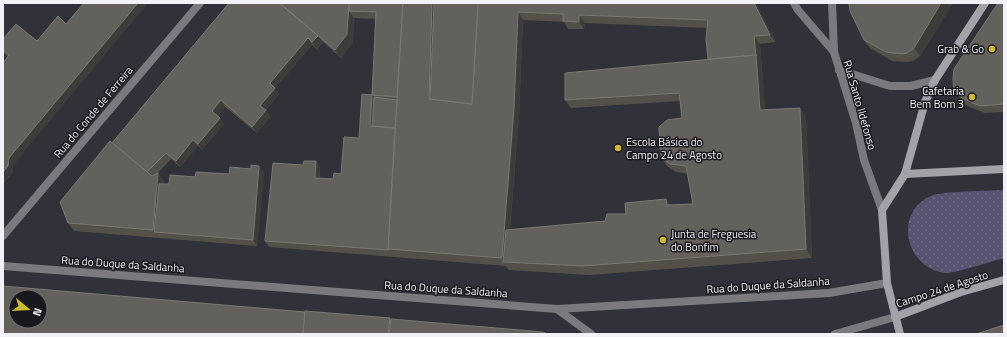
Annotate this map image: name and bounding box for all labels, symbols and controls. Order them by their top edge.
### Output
place label: Grab & Go [937,41,984,57]
marker: Grab & Go [987,44,997,54]
street label: Rua Santo Ildefonso [840,58,881,152]
street label: Rua do Conde de Ferreira [50,62,137,161]
place label: Cafetaria Bem Bom 3 [910,83,964,112]
marker: Cafetaria Bem Bom 3 [967,92,977,102]
place label: Escola Básica do Campo 24 de Agosto [626,134,722,163]
marker: Escola Básica do Campo 24 de Agosto [613,143,623,153]
place label: Junta de Freguesia do Bonfim [671,226,757,255]
marker: Junta de Freguesia do Bonfim [658,235,668,245]
street label: Rua do Duque da Saldanha [61,252,186,276]
street label: Campo 24 de Agosto [894,267,990,311]
street label: Rua do Duque da Saldanha [706,273,831,297]
street label: Rua do Duque da Saldanha [384,277,509,301]
north arrow [8,289,48,329]
text: N [29,306,46,318]

